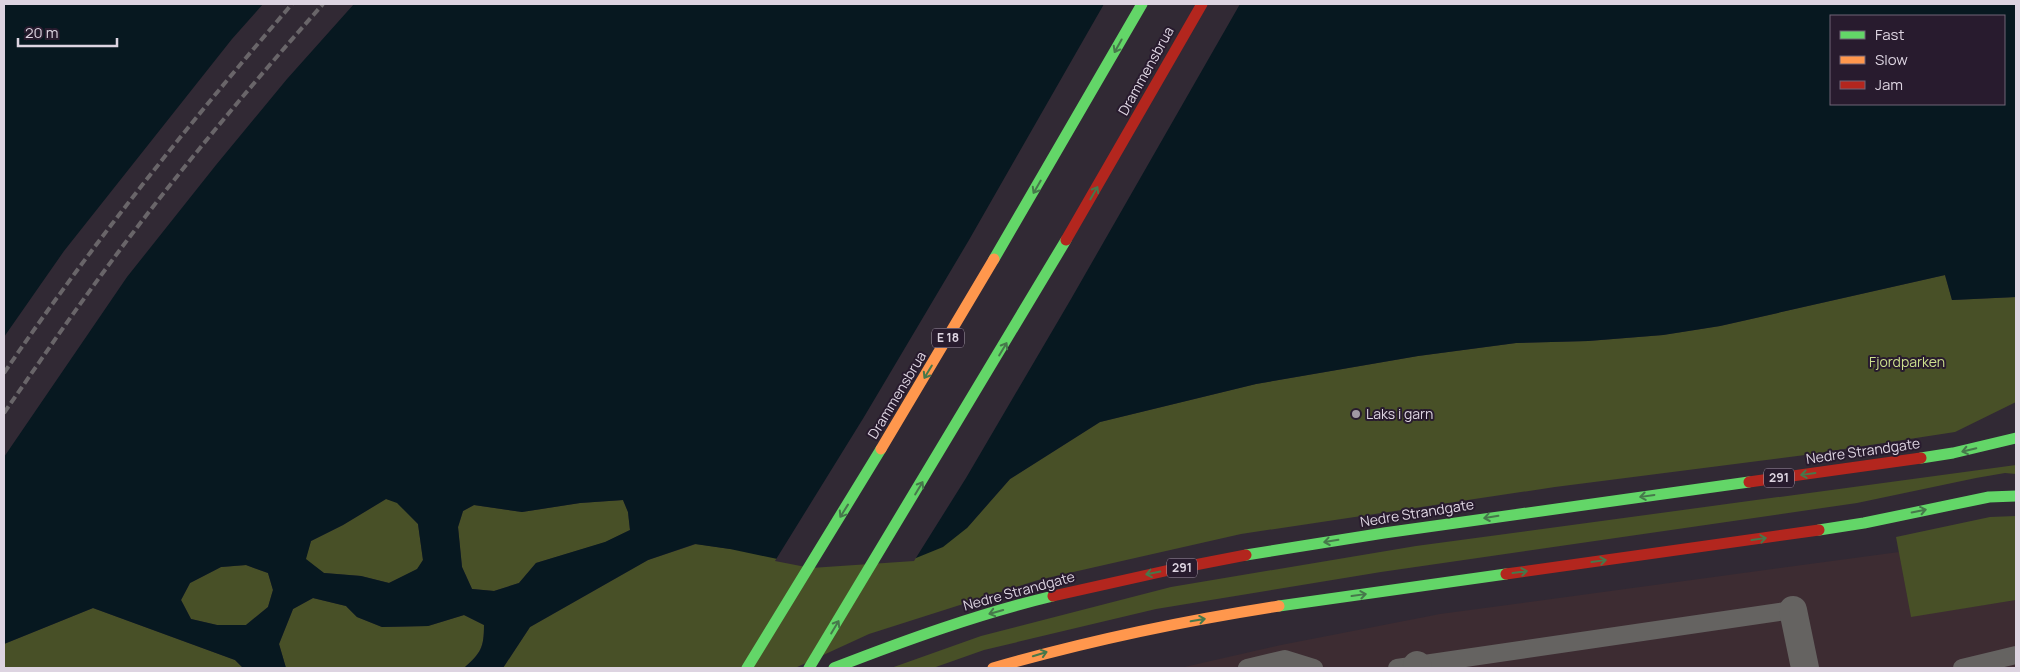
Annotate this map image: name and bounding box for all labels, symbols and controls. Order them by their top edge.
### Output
scale bar [18,15,116,47]
legend [1830,15,2005,105]
text: 20 m [25,22,58,43]
street label: Drammensbrua [1113,23,1178,119]
text: Fast [1875,24,1904,45]
one-way arrow [1112,39,1122,53]
text: Slow [1875,49,1908,70]
text: Jam [1875,74,1903,95]
one-way arrow [1031,180,1041,194]
one-way arrow [1089,187,1099,201]
road number: E 18 [932,328,964,348]
one-way arrow [998,342,1008,356]
street label: Drammensbrua [863,348,930,442]
park label: Fjordparken [1869,352,1945,371]
one-way arrow [922,365,932,379]
place label: Laks i garn [1366,404,1433,423]
marker: Laks i garn [1350,408,1362,420]
street label: Nedre Strandgate [1805,433,1921,468]
one-way arrow [1961,445,1977,455]
road number: 291 [1764,468,1794,488]
one-way arrow [1801,469,1817,479]
one-way arrow [915,482,925,496]
one-way arrow [1640,491,1656,501]
street label: Nedre Strandgate [1359,494,1475,531]
one-way arrow [838,504,848,518]
one-way arrow [1911,506,1927,515]
one-way arrow [1484,513,1500,523]
one-way arrow [1751,534,1767,544]
one-way arrow [1323,537,1339,547]
one-way arrow [1590,556,1606,566]
road number: 291 [1167,558,1197,578]
street label: Nedre Strandgate [961,566,1077,615]
one-way arrow [1512,567,1528,577]
one-way arrow [1146,569,1162,578]
one-way arrow [1351,589,1367,599]
one-way arrow [988,608,1004,618]
one-way arrow [1190,615,1206,625]
one-way arrow [830,620,840,634]
one-way arrow [1031,649,1047,658]

